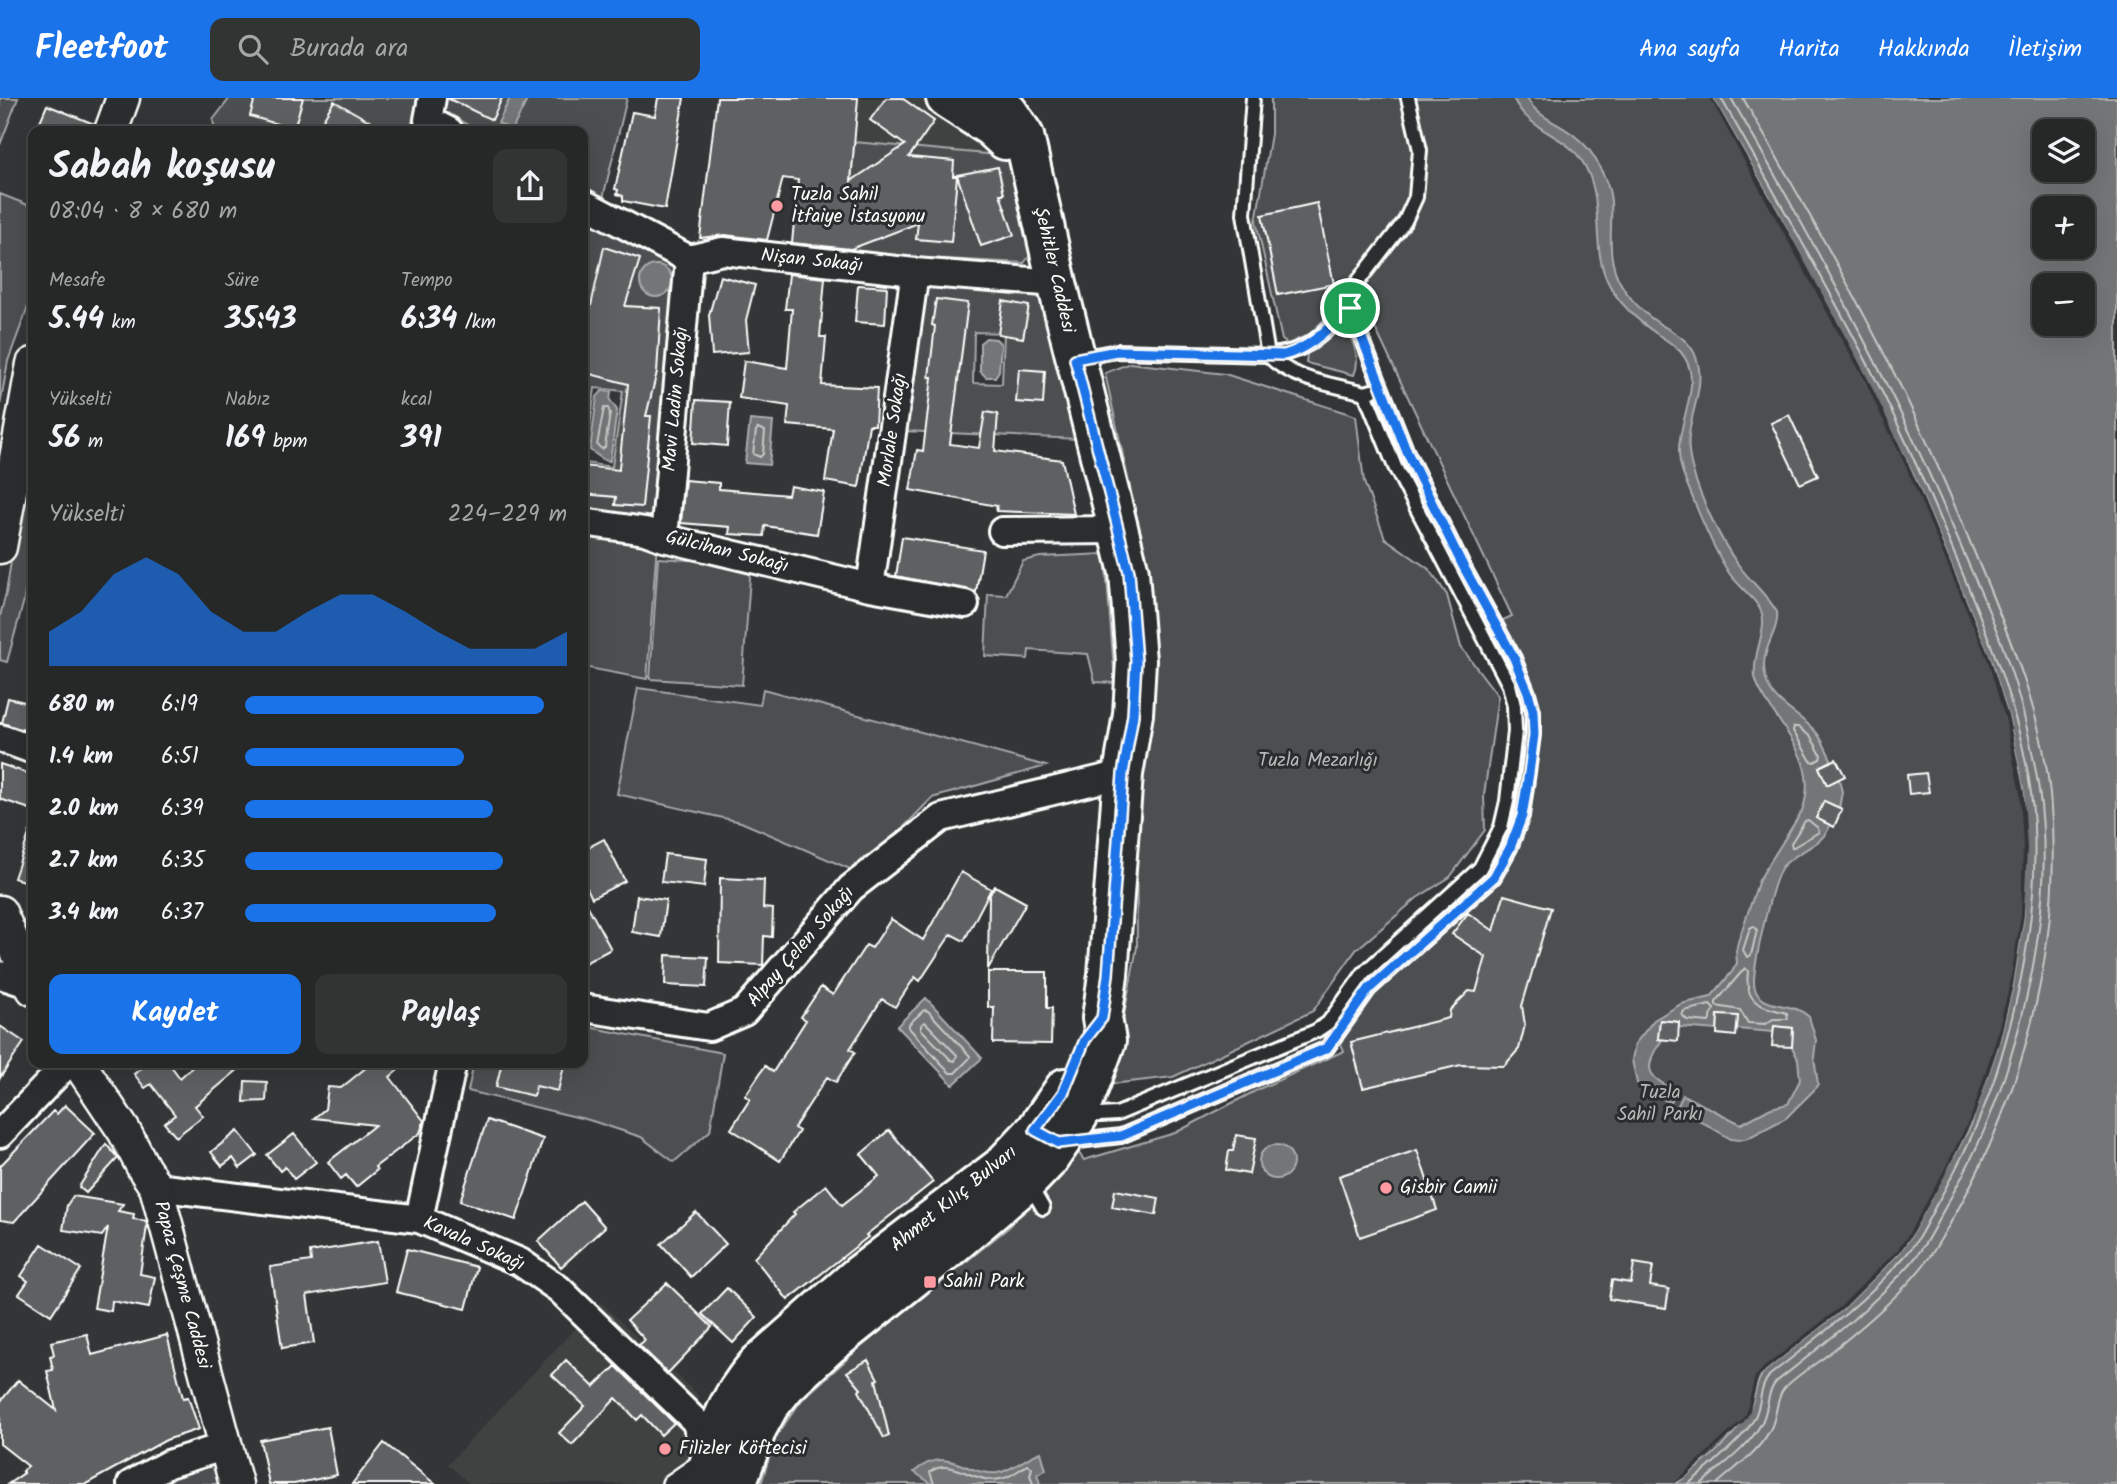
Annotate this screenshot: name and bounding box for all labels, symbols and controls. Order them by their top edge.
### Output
search box [210,18,700,81]
text: Fleetfoot [35,23,168,76]
text: Burada ara [290,28,409,70]
icon: search [234,30,272,68]
text: Ana sayfa [1639,30,1740,69]
text: Harita [1778,30,1840,69]
text: Hakkında [1878,30,1970,69]
text: İletişim [2008,30,2082,69]
map controls [2032,119,2095,336]
button: layers [2032,119,2095,182]
text: Sabah koşusu [49,138,275,198]
button: share [493,149,567,223]
place label: Tuzla Sahil İtfaiye İstasyonu [791,180,925,232]
text: 08:04 · 8 × 680 m [49,194,237,230]
button: + [2032,196,2095,259]
marker: Tuzla Sahil İtfaiye İstasyonu [769,198,785,214]
street label: Şehitler Caddesi [1025,204,1083,337]
street label: Nişan Sokağı [759,241,865,281]
text: Mesafe [49,266,105,296]
text: Süre [225,266,259,296]
text: Tempo [401,266,453,296]
button: − [2032,273,2095,336]
pin [1320,278,1380,338]
icon: arrive [1331,289,1369,327]
text: 5.44 [49,296,104,344]
text: 35:43 [225,296,297,344]
text: 6:34 [401,296,457,344]
text: km [104,308,136,338]
text: /km [457,308,496,338]
street label: Mavi Ladin Sokağı [655,325,697,473]
street label: Morlale Sokağı [870,371,916,489]
text: Yükselti [49,385,111,415]
text: Nabız [225,385,270,415]
text: kcal [401,385,432,415]
text: 56 [49,415,80,463]
text: 169 [225,415,266,463]
text: 391 [401,415,442,463]
text: m [80,427,103,457]
text: bpm [266,427,307,457]
text: Yükselti [49,497,124,533]
text: 224–229 m [448,497,567,533]
street label: Gülcihan Sokağı [662,522,792,582]
text: 680 m [49,687,115,723]
text: 6:19 [161,687,198,723]
text: 1.4 km [49,739,113,775]
text: 6:51 [161,739,199,775]
park label: Tuzla Mezarlığı [1258,746,1378,776]
text: 2.0 km [49,791,119,827]
text: 6:39 [161,791,204,827]
text: 2.7 km [49,843,118,879]
text: 6:35 [161,843,205,879]
street label: Alpay Çelen Sokağı [740,880,862,1014]
text: 3.4 km [49,895,119,931]
text: 6:37 [161,895,203,931]
button: Kaydet [49,974,301,1054]
button: Paylaş [315,974,567,1054]
park label: Tuzla Sahil Parkı [1617,1078,1703,1130]
street label: Ahmet Kılıç Bulvarı [884,1138,1024,1260]
place label: Gisbir Camii [1400,1173,1499,1203]
marker: Gisbir Camii [1378,1180,1394,1196]
street label: Papaz Çeşme Caddesi [145,1198,219,1374]
street label: Kavala Sokağı [418,1208,530,1280]
place label: Sahil Park [944,1267,1024,1297]
marker: Sahil Park [922,1274,938,1290]
place label: Filizler Köftecisi [679,1434,808,1464]
marker: Filizler Köftecisi [657,1441,673,1457]

